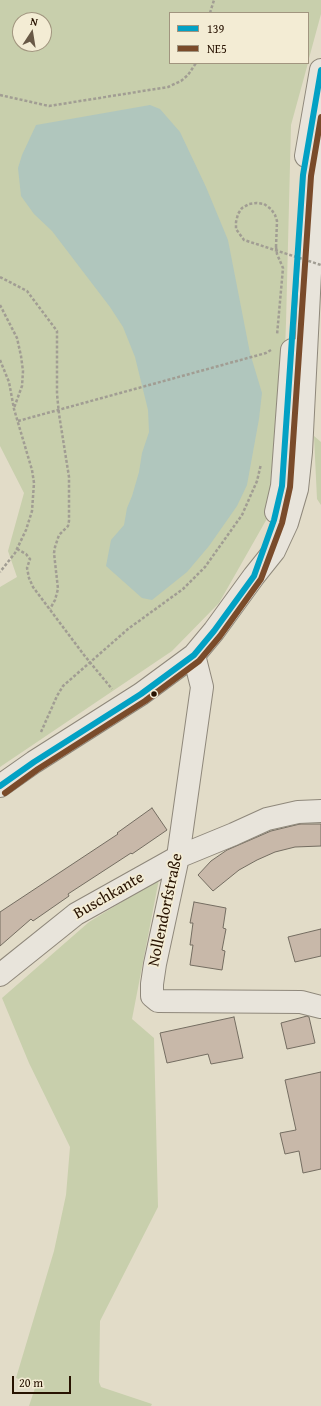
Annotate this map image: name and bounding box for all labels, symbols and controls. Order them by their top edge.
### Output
north arrow [12,12,52,52]
legend [169,12,309,64]
text: N [29,13,40,30]
text: 139 [207,20,224,37]
text: NE5 [207,40,227,57]
unlabelled marker [149,689,159,699]
street label: Nollendorfstraße [145,852,187,968]
street label: Buschkante [71,868,147,924]
scale bar [14,1368,73,1394]
text: 20 m [19,1374,43,1391]

